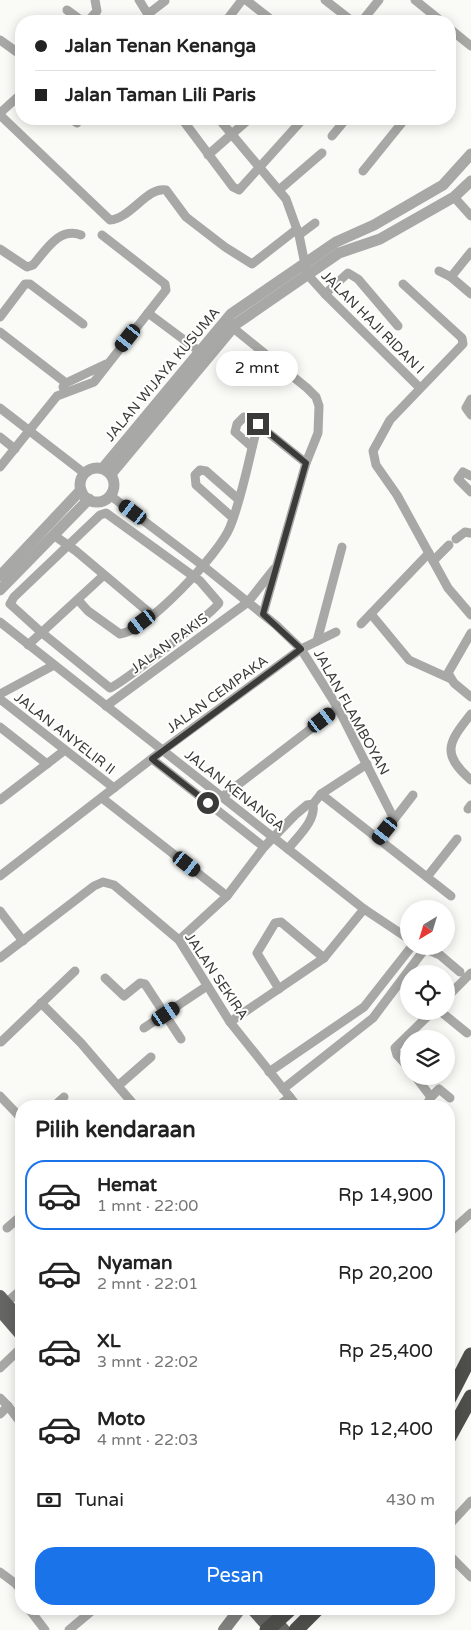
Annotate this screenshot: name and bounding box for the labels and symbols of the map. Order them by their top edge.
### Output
street label: JALAN HAJI RIDAN I [318,267,428,377]
street label: JALAN WIJAYA KUSUMA [101,304,223,445]
car [112,322,143,354]
callout: 2 mnt [217,352,299,386]
route end [247,413,269,435]
car [116,497,149,527]
car [125,607,158,637]
street label: JALAN PAKIS [127,609,212,677]
street label: JALAN FLAMBOYAN [310,647,393,778]
street label: JALAN CEMPAKA [163,652,271,737]
street label: JALAN ANYELIR II [11,689,119,778]
car [305,705,338,735]
street label: JALAN KENANGA [181,746,288,835]
route start [197,792,219,814]
car [369,815,400,847]
car [170,849,203,879]
north arrow [400,900,455,955]
street label: JALAN SEKIRA [181,929,252,1023]
car [149,999,182,1029]

